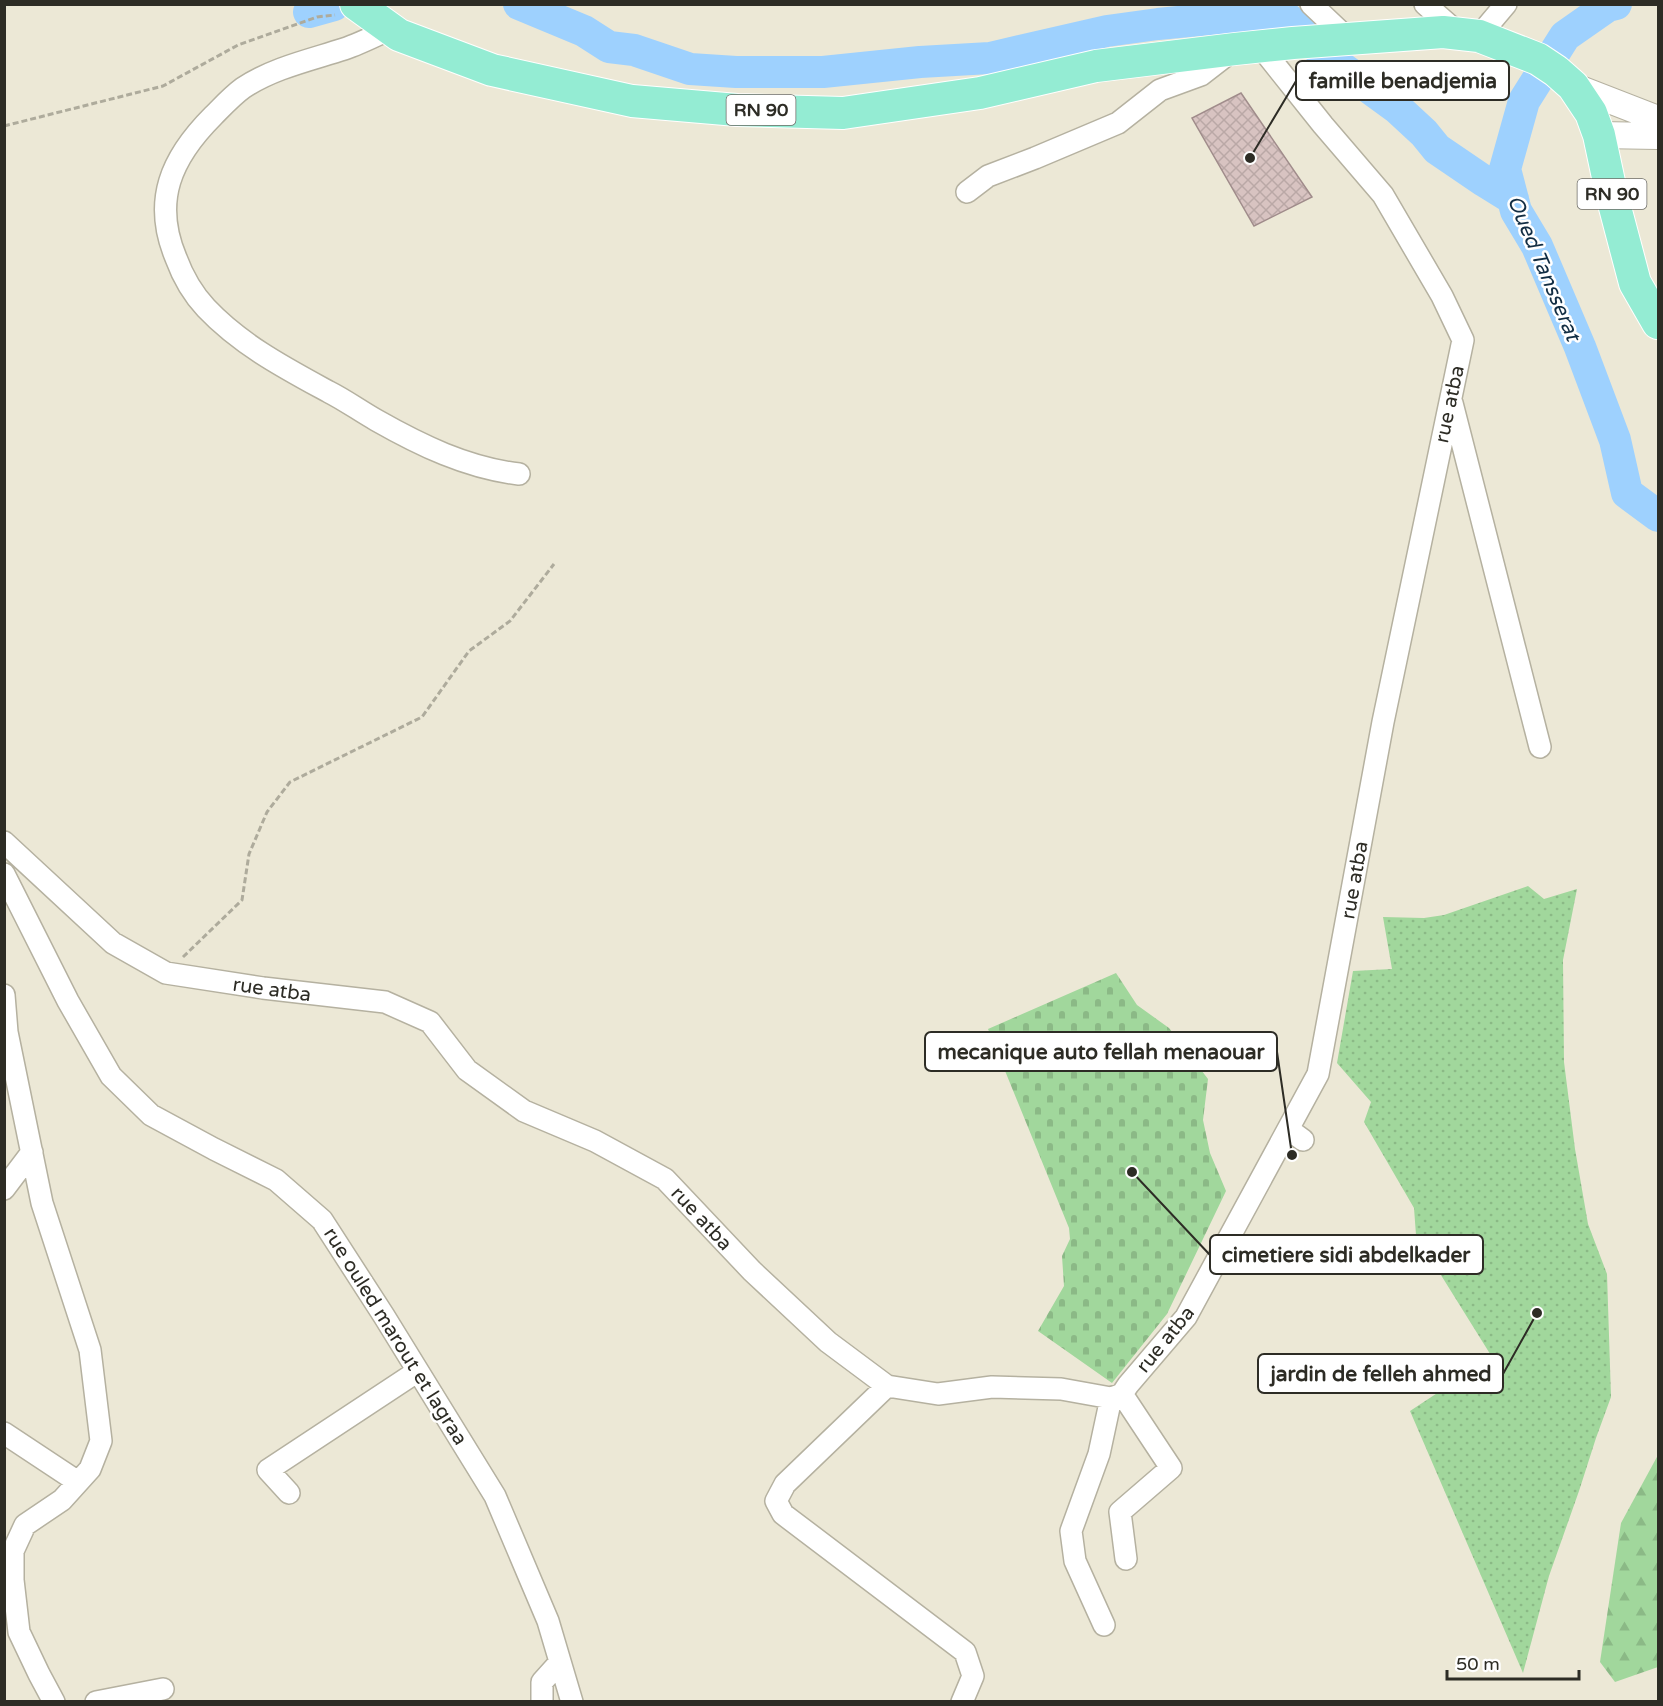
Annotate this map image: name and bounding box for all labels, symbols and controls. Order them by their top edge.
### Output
callout: famille benadjemia [1296,61,1509,100]
text: famille benadjemia [1309,69,1497,94]
road number: RN 90 [726,95,795,125]
road number: RN 90 [1578,179,1646,209]
water label: Oued Tansserat [1502,192,1586,347]
street label: rue atba [1430,363,1470,445]
street label: rue atba [1336,839,1374,921]
street label: rue atba [231,973,313,1007]
callout: mecanique auto fellah menaouar [925,1032,1277,1071]
text: mecanique auto fellah menaouar [937,1040,1266,1065]
street label: rue atba [666,1182,737,1256]
street label: rue ouled marout et lagraa [318,1223,472,1450]
callout: cimetiere sidi abdelkader [1210,1235,1483,1274]
text: cimetiere sidi abdelkader [1222,1243,1471,1268]
street label: rue atba [1132,1301,1200,1378]
callout: jardin de felleh ahmed [1258,1354,1503,1393]
text: jardin de felleh ahmed [1268,1362,1492,1387]
scale bar [1447,1643,1579,1681]
text: 50 m [1456,1653,1500,1675]

